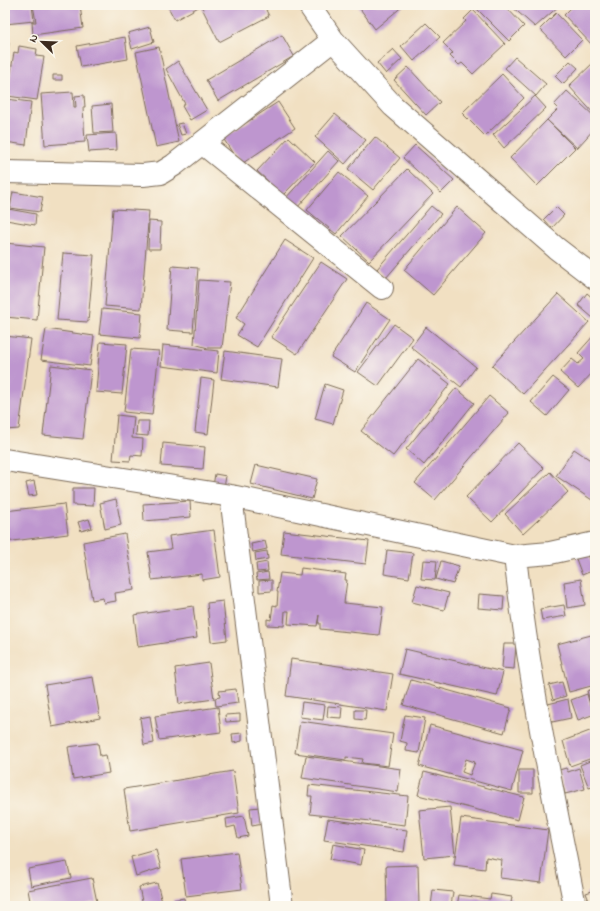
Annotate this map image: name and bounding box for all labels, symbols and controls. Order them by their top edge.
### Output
north arrow [22,22,62,62]
text: N [25,32,43,45]

